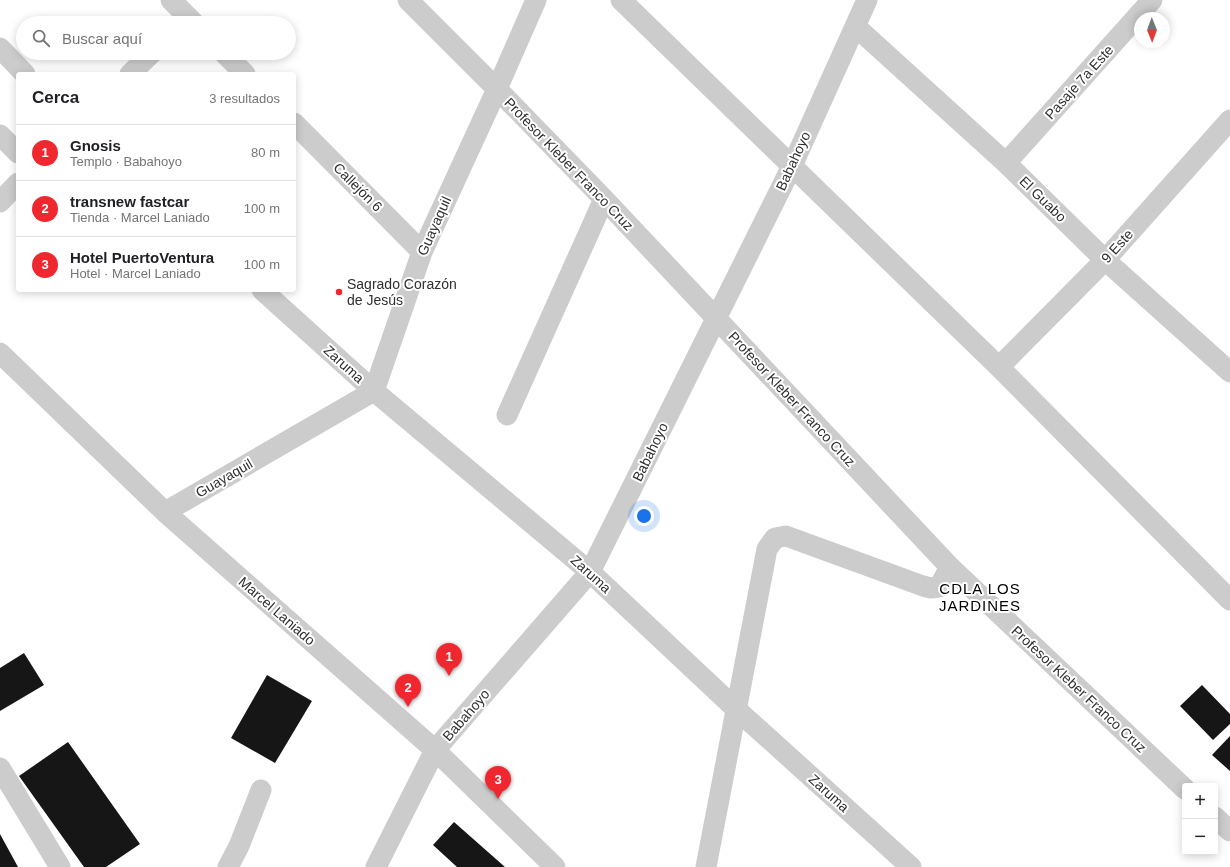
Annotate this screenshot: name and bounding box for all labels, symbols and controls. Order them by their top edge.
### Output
north arrow [1134,12,1170,48]
search box [16,16,296,60]
icon: search [30,27,52,49]
text: Buscar aquí [62,30,142,47]
street label: Pasaje 7a Este [1042,41,1117,122]
text: Cerca [32,88,79,107]
text: 3 resultados [209,91,280,106]
street label: Profesor Kleber Franco Cruz [501,94,637,234]
street label: Babahoyo [772,129,814,193]
text: Gnosis [70,137,121,154]
text: 1 [41,145,49,160]
text: 80 m [251,145,280,160]
text: Templo · Babahoyo [70,154,182,169]
street label: Callejón 6 [330,159,386,215]
street label: El Guabo [1016,173,1070,225]
text: transnew fastcar [70,193,189,210]
street label: Guayaquil [414,194,454,258]
text: 2 [41,201,49,216]
text: 100 m [244,201,280,216]
text: Tienda · Marcel Laniado [70,210,210,225]
street label: 9 Este [1098,226,1136,266]
text: Hotel PuertoVentura [70,249,214,266]
text: 3 [41,257,49,272]
text: 100 m [244,257,280,272]
text: Hotel · Marcel Laniado [70,266,201,281]
place label: Sagrado Corazón de Jesús [347,276,457,308]
marker: Sagrado Corazón de Jesús [334,287,344,297]
street label: Profesor Kleber Franco Cruz [725,328,859,470]
street label: Zaruma [321,342,367,386]
street label: Babahoyo [629,420,671,484]
street label: Guayaquil [193,455,255,501]
your location [634,506,654,526]
street label: Zaruma [568,552,614,596]
street label: Marcel Laniado [236,574,319,649]
district label: CDLA LOS JARDINES [939,580,1021,614]
street label: Profesor Kleber Franco Cruz [1008,622,1150,756]
pin: 1 [436,643,462,676]
pin: 2 [395,674,421,707]
street label: Babahoyo [439,686,493,744]
pin: 3 [485,766,511,799]
street label: Zaruma [806,771,852,815]
map controls [1182,783,1218,855]
button: + [1182,783,1218,819]
button: − [1182,819,1218,855]

